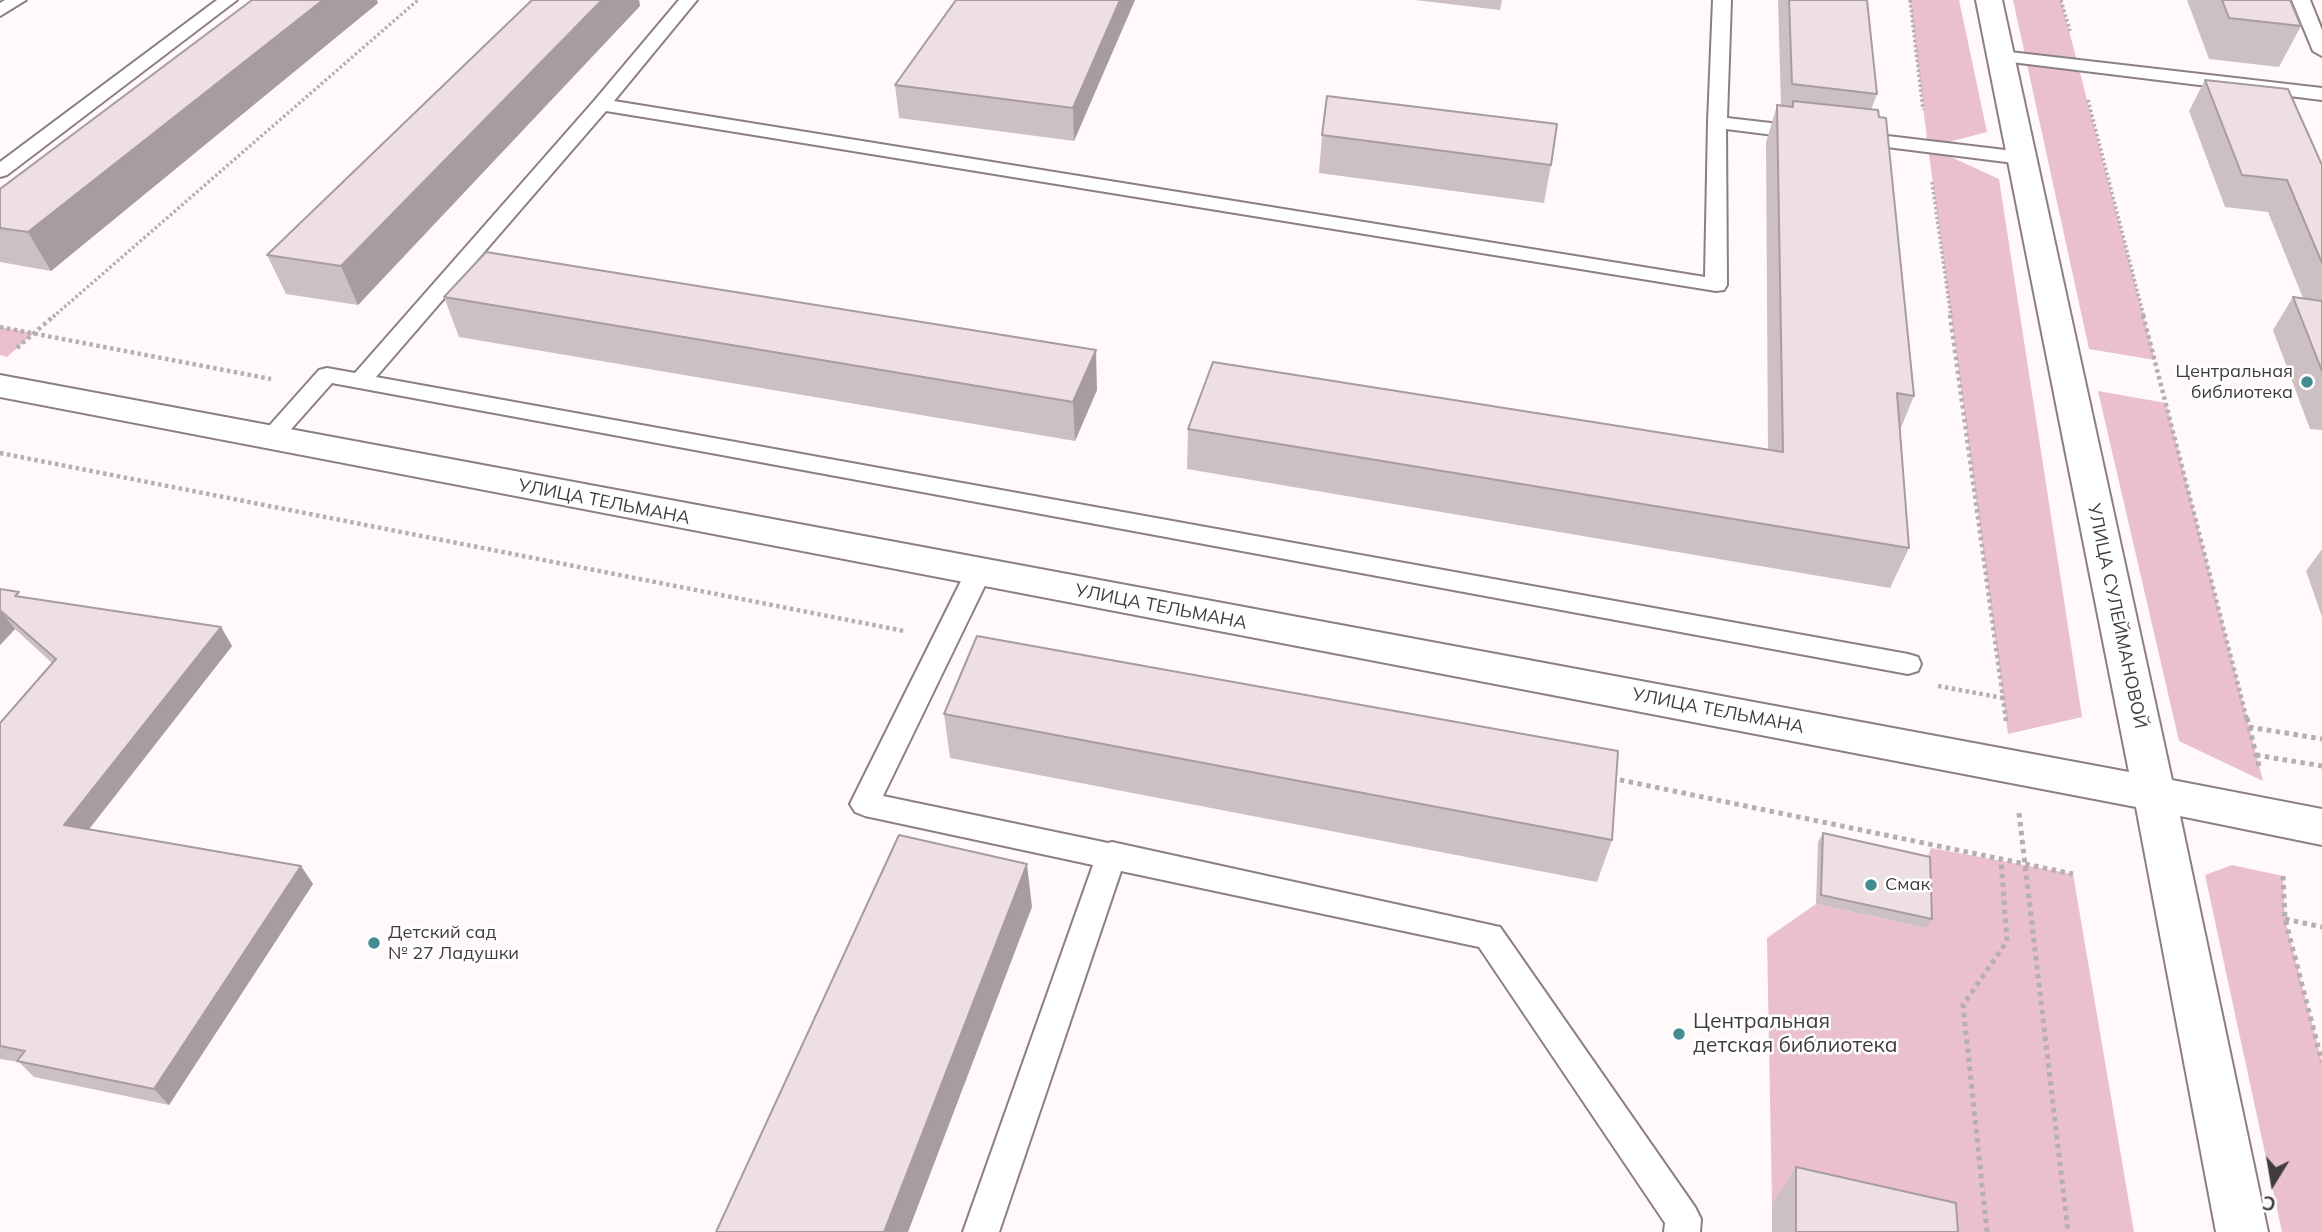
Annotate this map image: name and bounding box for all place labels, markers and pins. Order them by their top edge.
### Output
place label: Центральная библиотека [2176,361,2293,404]
marker: Центральная библиотека [2299,374,2315,390]
place label: Смак [1885,874,1930,896]
marker: Смак [1863,877,1879,893]
place label: Детский сад № 27 Ладушки [388,922,519,964]
marker: Детский сад № 27 Ладушки [366,935,382,951]
place label: Центральная детская библиотека [1693,1009,1898,1059]
marker: Центральная детская библиотека [1671,1026,1687,1042]

